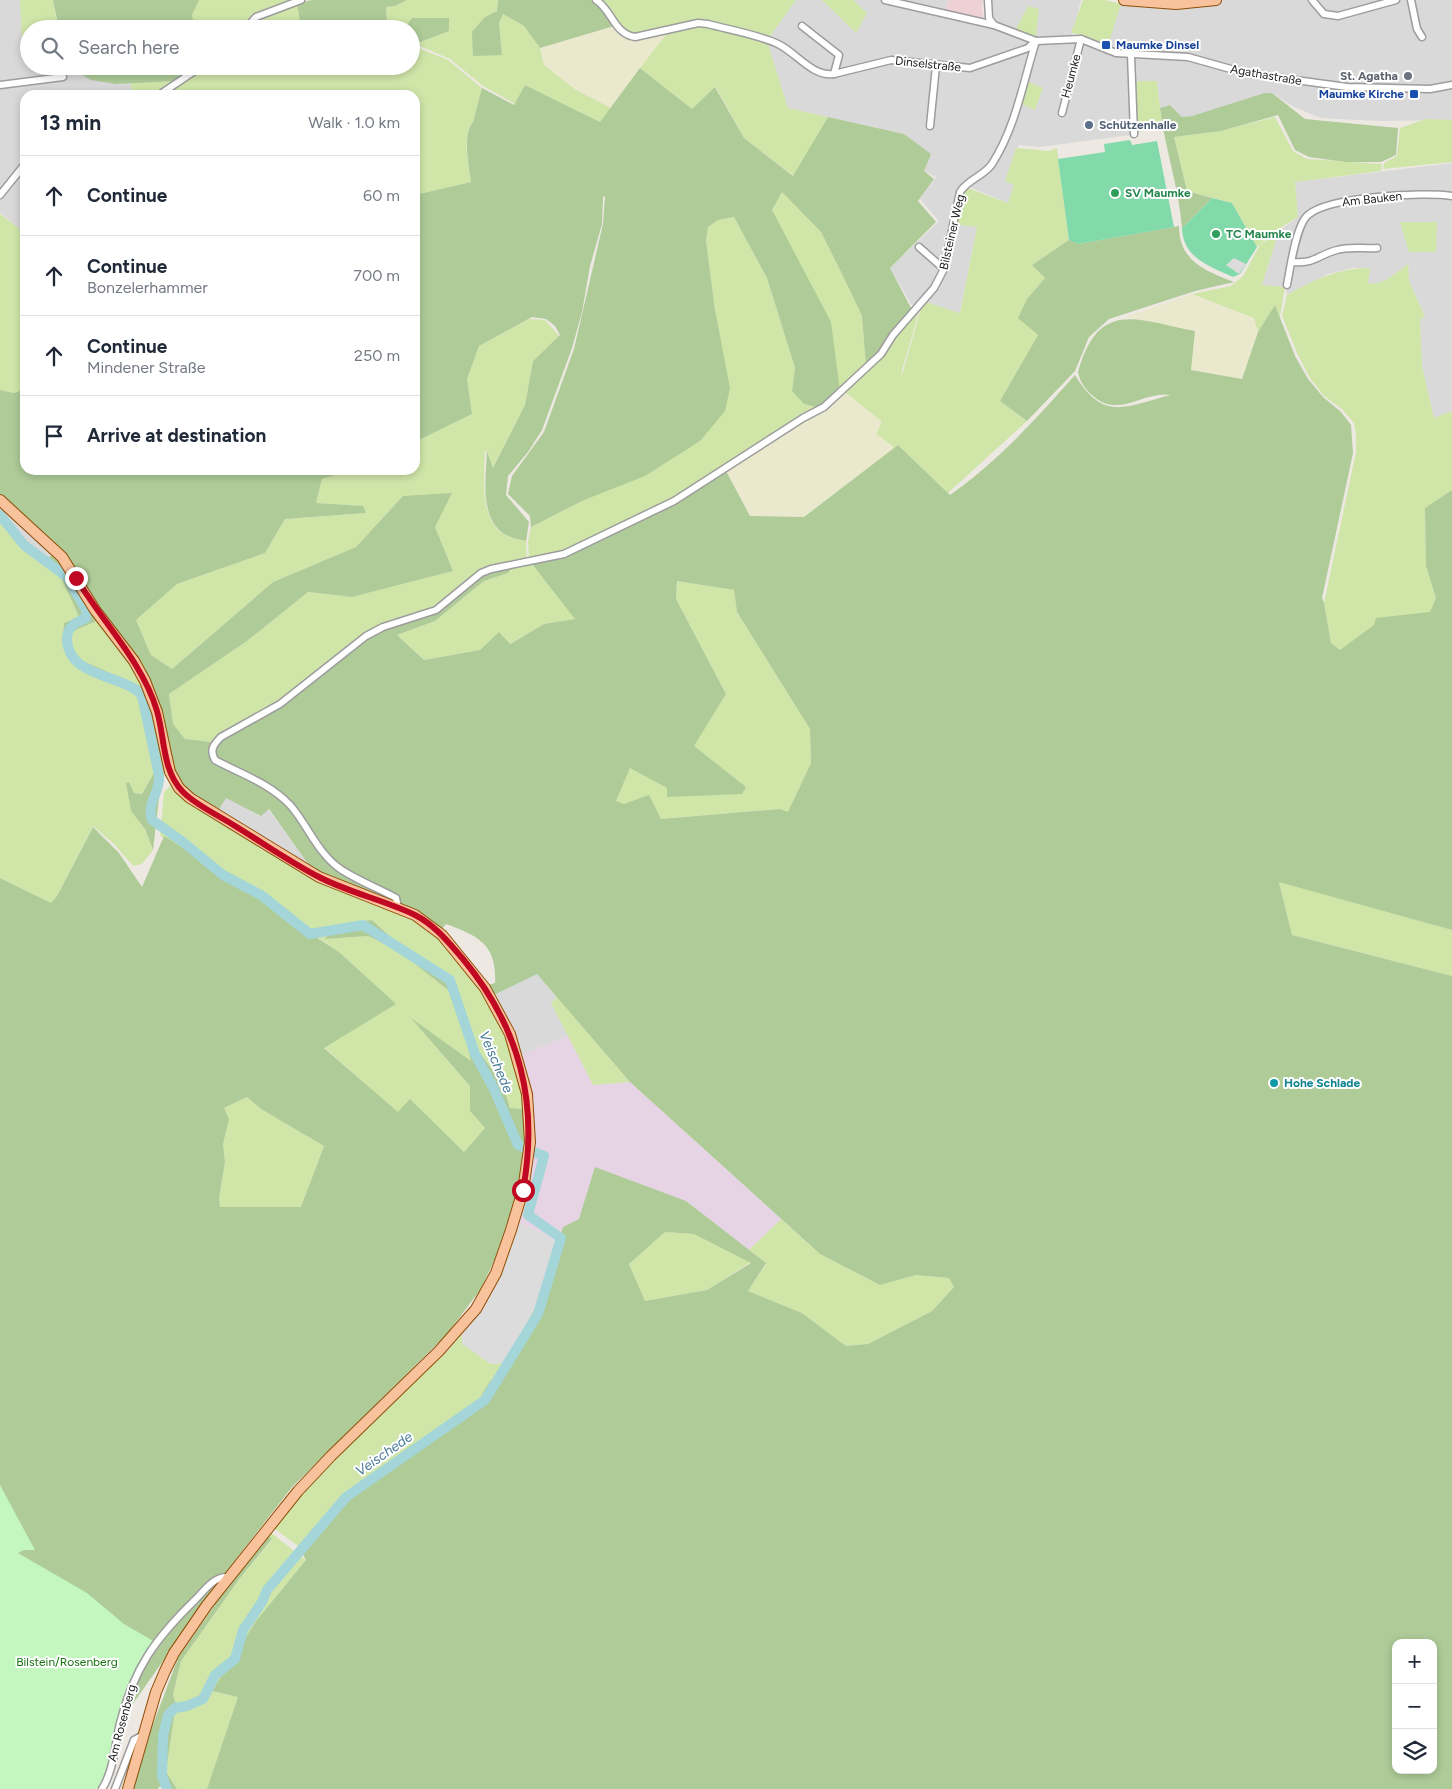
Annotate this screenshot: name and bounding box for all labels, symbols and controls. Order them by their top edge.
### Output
search box [20,20,420,75]
icon: search [38,34,66,62]
text: Search here [78,36,180,59]
place label: Maumke Dinsel [1116,38,1199,52]
marker: Maumke Dinsel [1100,39,1112,51]
street label: Heumke [1058,52,1084,99]
street label: Dinselstraße [894,54,962,74]
street label: Agathastraße [1229,62,1303,88]
place label: St. Agatha [1340,69,1398,83]
marker: St. Agatha [1402,70,1414,82]
place label: Maumke Kirche [1319,87,1404,101]
marker: Maumke Kirche [1408,88,1420,100]
text: 13 min [40,110,101,135]
text: Walk · 1.0 km [308,113,400,132]
place label: Schützenhalle [1099,118,1177,132]
marker: Schützenhalle [1083,119,1095,131]
icon: ahead [40,182,68,210]
text: Continue [87,184,167,207]
text: 60 m [363,186,400,205]
place label: SV Maumke [1125,186,1191,200]
marker: SV Maumke [1109,187,1121,199]
street label: Am Bauken [1341,189,1403,209]
street label: Bilsteiner Weg [937,193,967,271]
place label: TC Maumke [1226,227,1292,241]
marker: TC Maumke [1210,228,1222,240]
text: Continue [87,255,167,278]
icon: ahead [40,262,68,290]
text: 700 m [353,266,400,285]
text: Bonzelerhammer [87,278,208,297]
text: Continue [87,335,167,358]
icon: ahead [40,342,68,370]
text: 250 m [354,346,400,365]
text: Mindener Straße [87,358,206,377]
icon: arrive [40,422,68,450]
text: Arrive at destination [87,424,266,447]
route end [65,567,88,590]
water label: Veischede [475,1028,517,1096]
place label: Hohe Schlade [1284,1076,1360,1090]
marker: Hohe Schlade [1268,1077,1280,1089]
route start [512,1179,535,1202]
water label: Veischede [352,1428,416,1480]
map controls [1392,1639,1437,1774]
button: + [1392,1639,1437,1684]
park label: Bilstein/Rosenberg [16,1655,118,1669]
street label: Am Rosenberg [105,1683,139,1763]
button: − [1392,1684,1437,1729]
button: layers [1392,1729,1437,1774]

